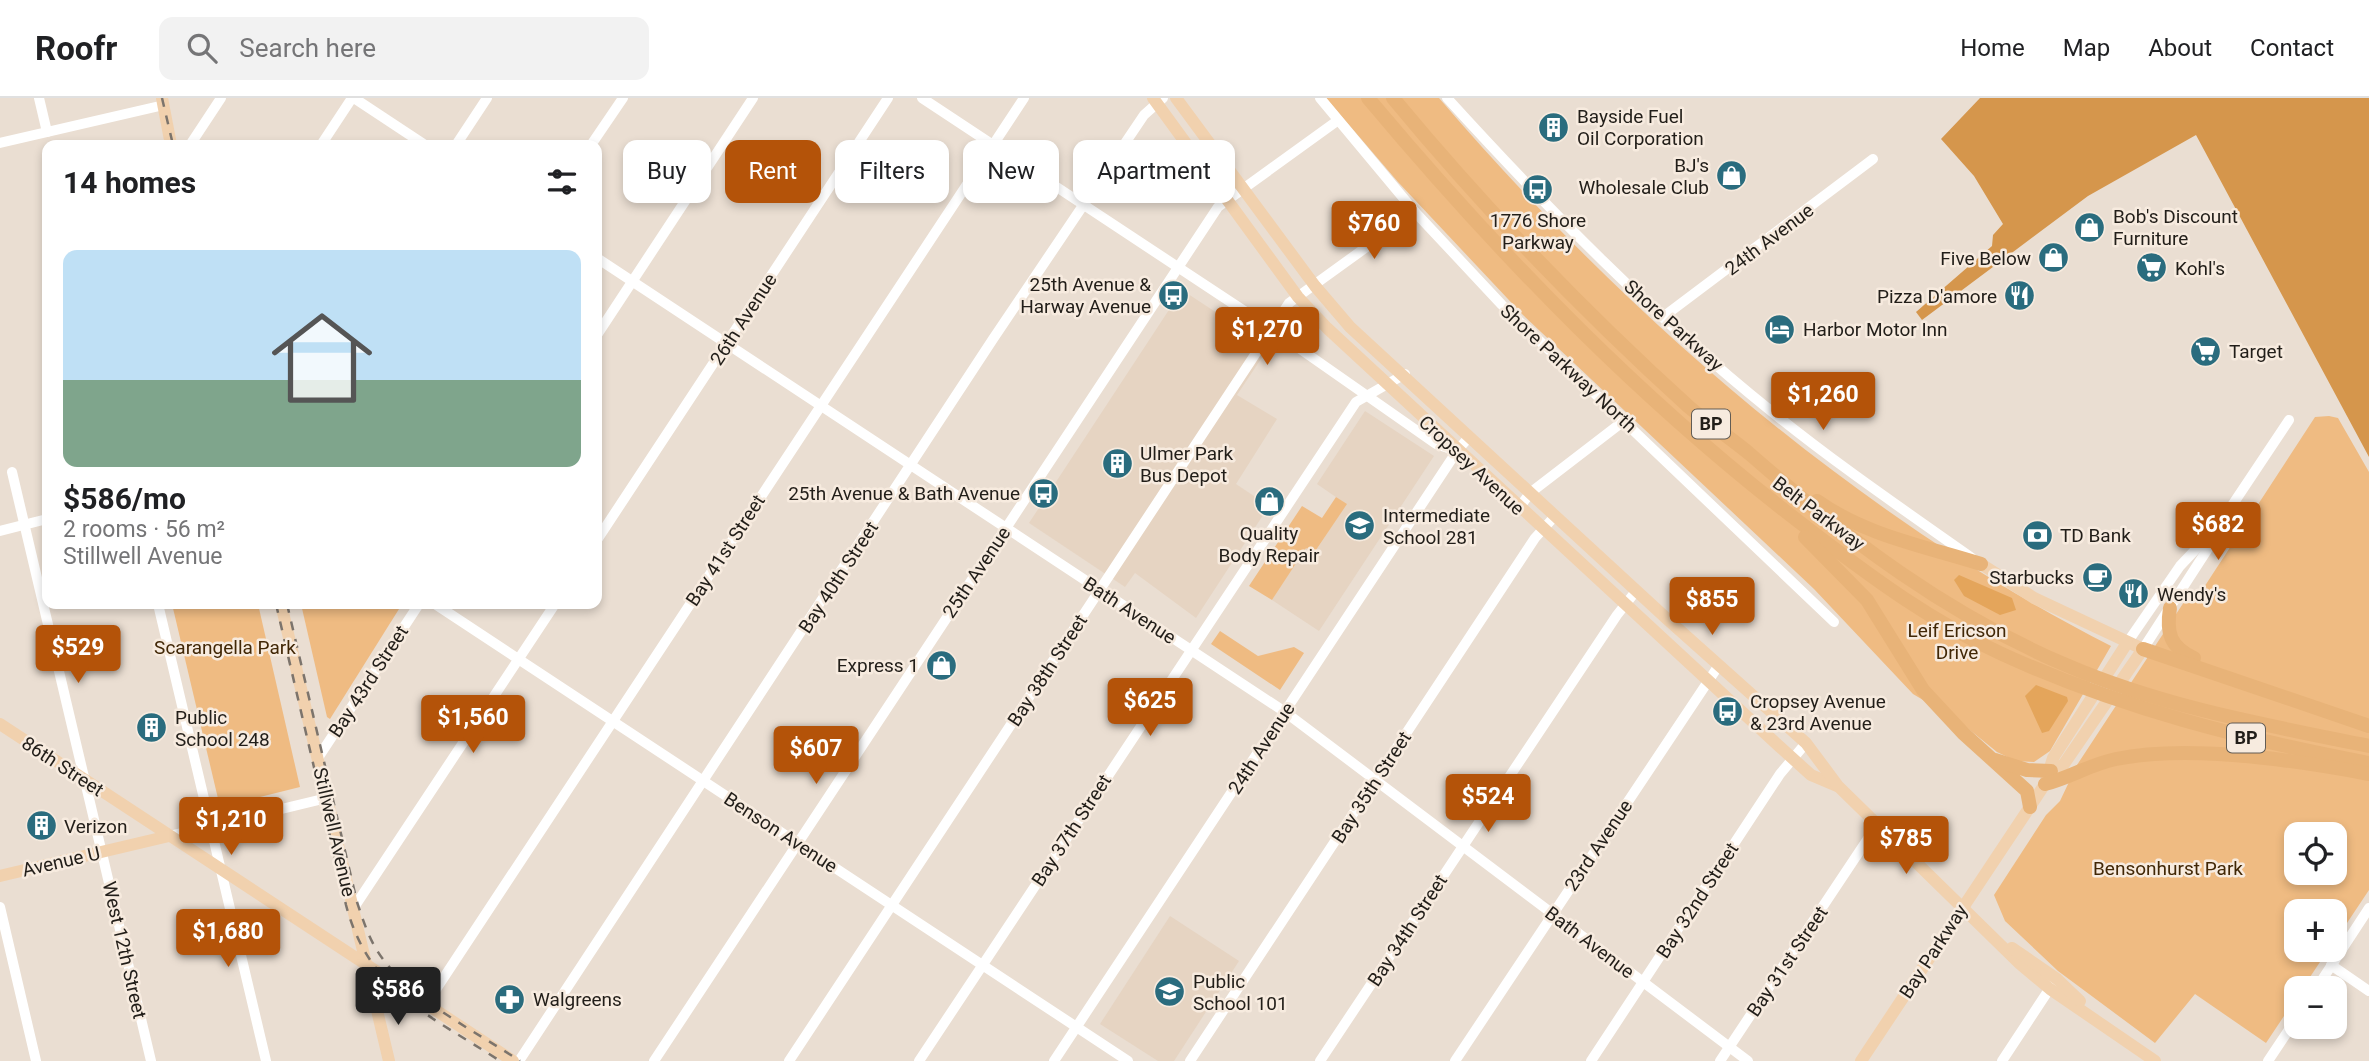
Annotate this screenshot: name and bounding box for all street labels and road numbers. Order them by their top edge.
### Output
street label: 24th Avenue [1720,199,1818,280]
street label: 26th Avenue [705,269,782,370]
street label: Shore Parkway [1619,275,1728,376]
street label: Shore Parkway North [1496,299,1642,438]
road number: BP [1692,410,1730,438]
street label: Cropsey Avenue [1414,411,1529,520]
street label: Belt Parkway [1768,471,1869,555]
street label: Bay 41st Street [681,490,770,610]
street label: Bay 40th Street [794,517,883,637]
street label: 25th Avenue [938,522,1015,622]
street label: Bath Avenue [1079,572,1180,649]
street label: Bay 38th Street [1003,610,1092,730]
street label: Bay 43rd Street [324,621,413,742]
street label: 24th Avenue [1223,698,1300,799]
road number: BP [2227,724,2265,752]
street label: Bay 35th Street [1327,727,1416,847]
street label: 86th Street [18,731,108,801]
street label: Stillwell Avenue [308,765,361,899]
street label: Bay 37th Street [1027,770,1116,890]
street label: Benson Avenue [720,787,842,878]
street label: 23rd Avenue [1559,795,1637,895]
street label: Bay 32nd Street [1652,838,1743,962]
street label: Avenue U [20,841,102,882]
street label: Bay 34th Street [1363,870,1452,990]
street label: West 12th Street [98,879,151,1021]
street label: Bay Parkway [1895,900,1972,1003]
street label: Bath Avenue [1541,901,1639,983]
street label: Bay 31st Street [1742,902,1833,1021]

